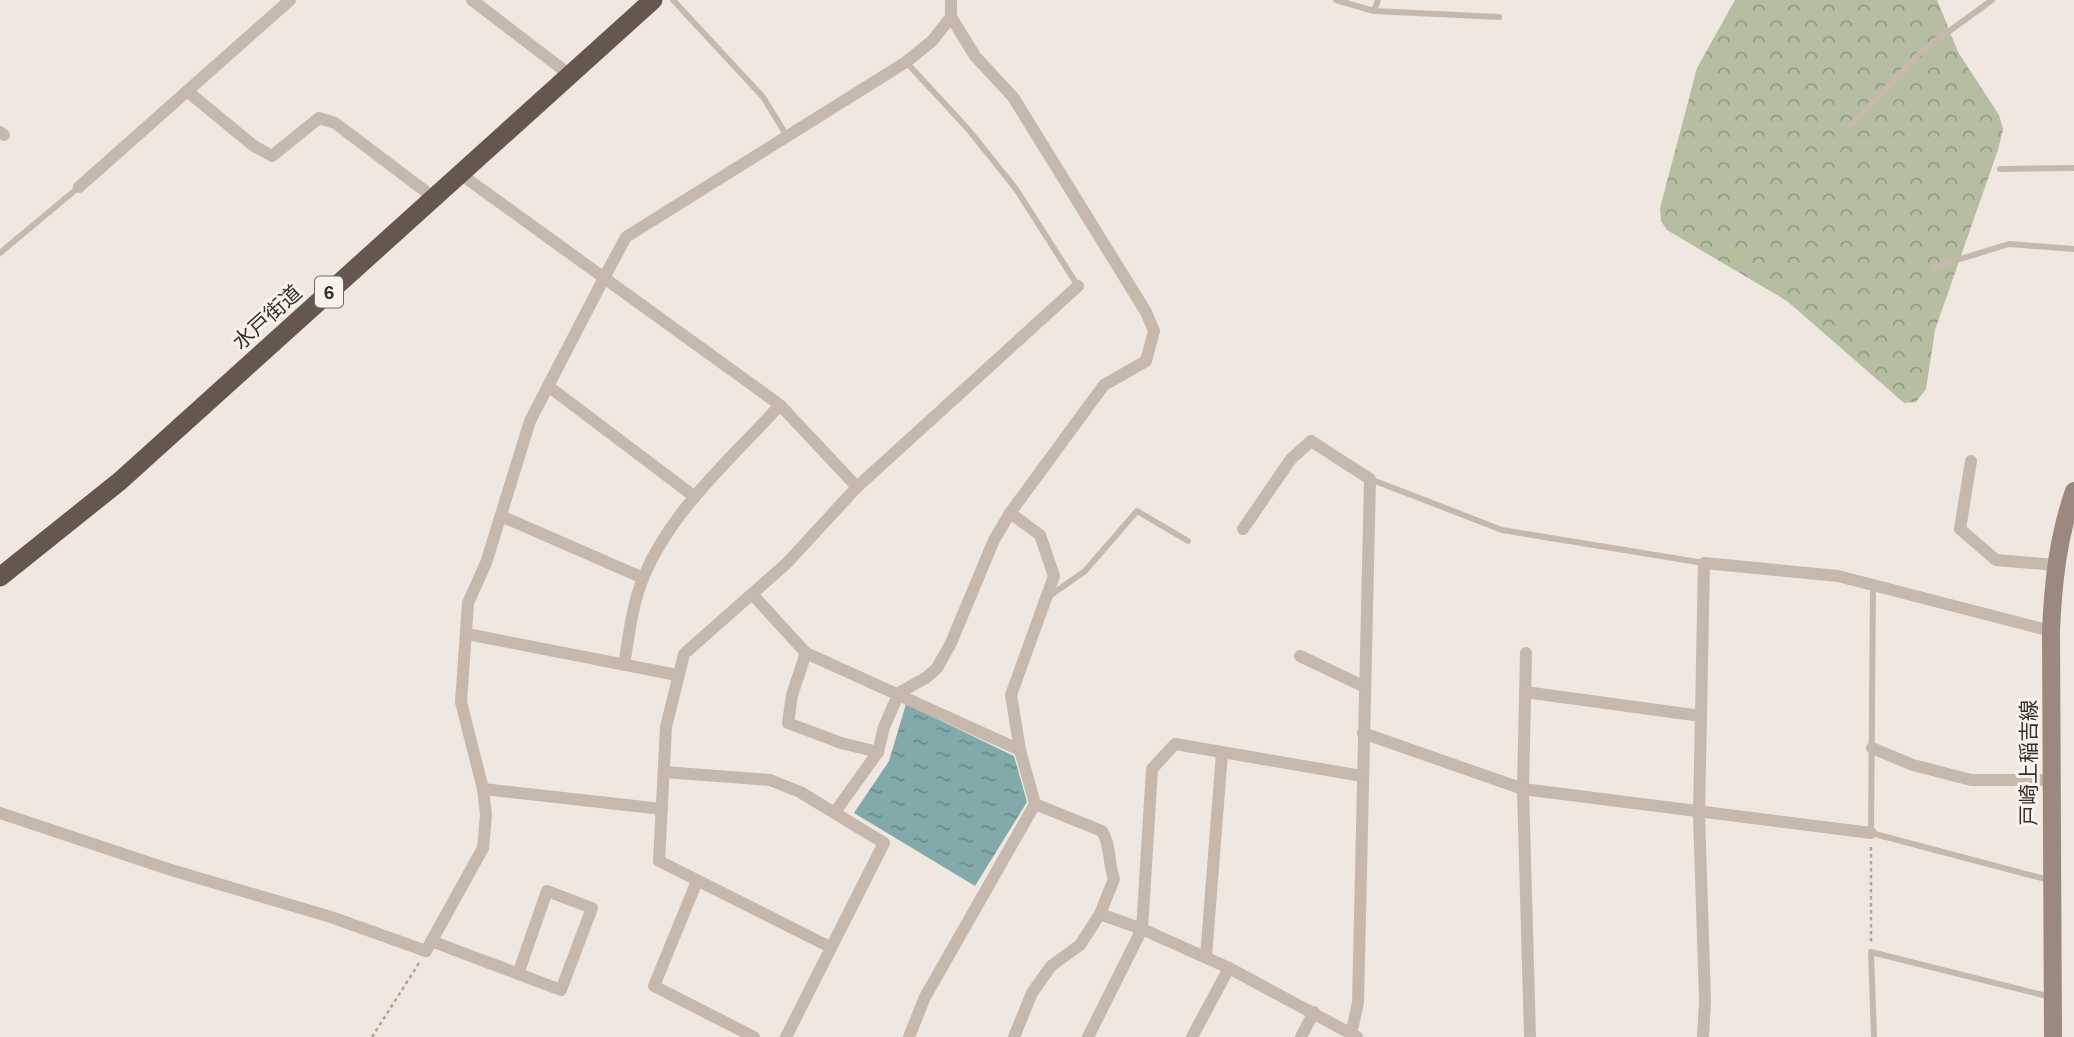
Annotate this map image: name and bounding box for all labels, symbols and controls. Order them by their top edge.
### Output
road number: 6 [315,276,343,308]
street label: 水戸街道 [228,280,306,354]
street label: 戸崎上稲吉線 [2017,700,2040,826]

